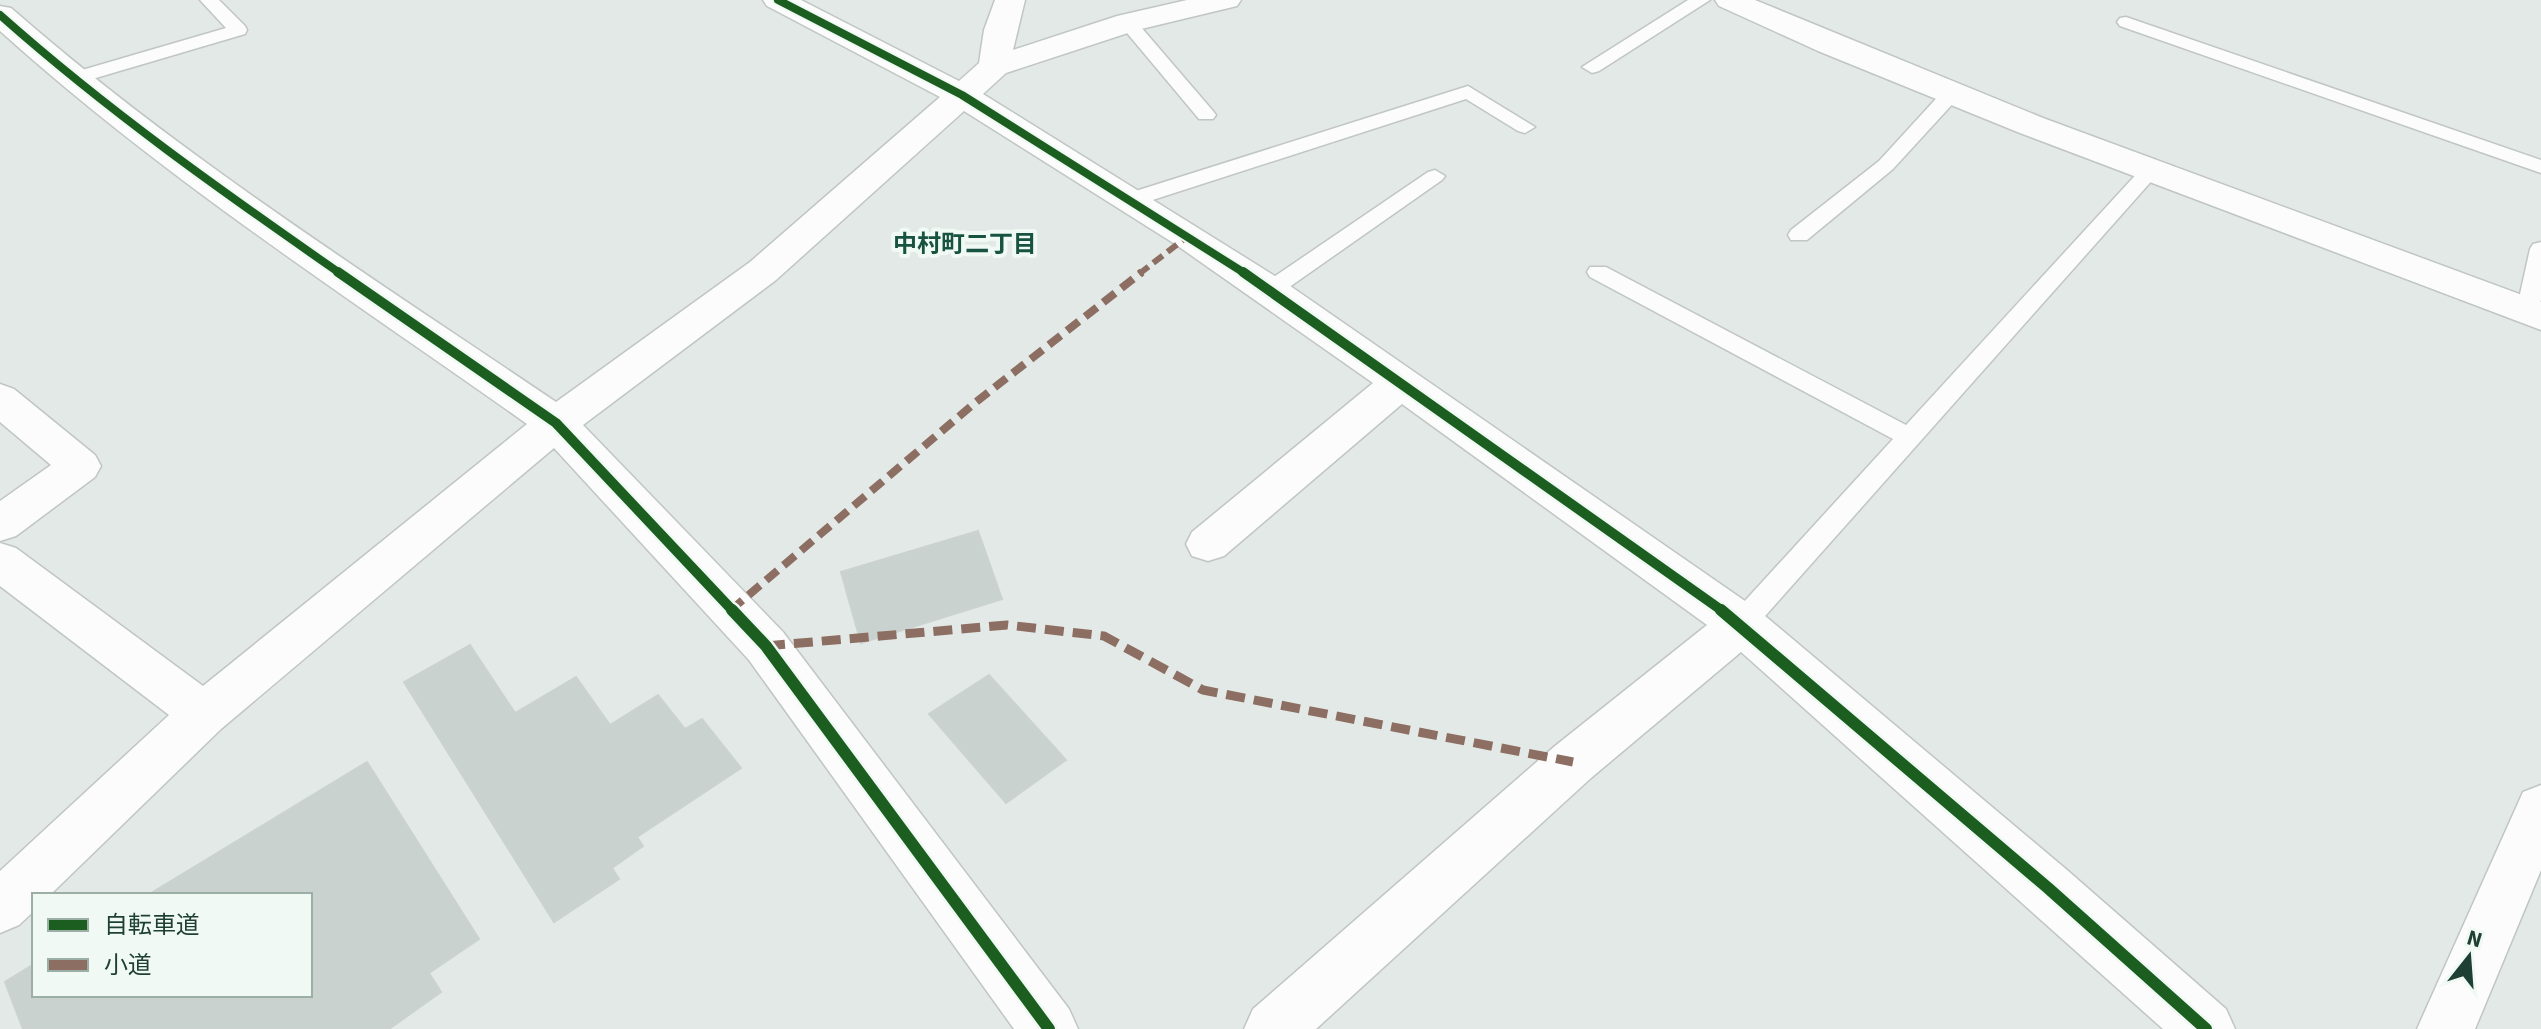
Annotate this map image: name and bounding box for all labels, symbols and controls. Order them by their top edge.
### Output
district label: 中村町二丁目 [893,227,1037,262]
legend [32,893,312,997]
text: 自転車道 [104,908,200,943]
north arrow [2429,917,2509,997]
text: N [2463,921,2486,956]
text: 小道 [104,948,152,983]

